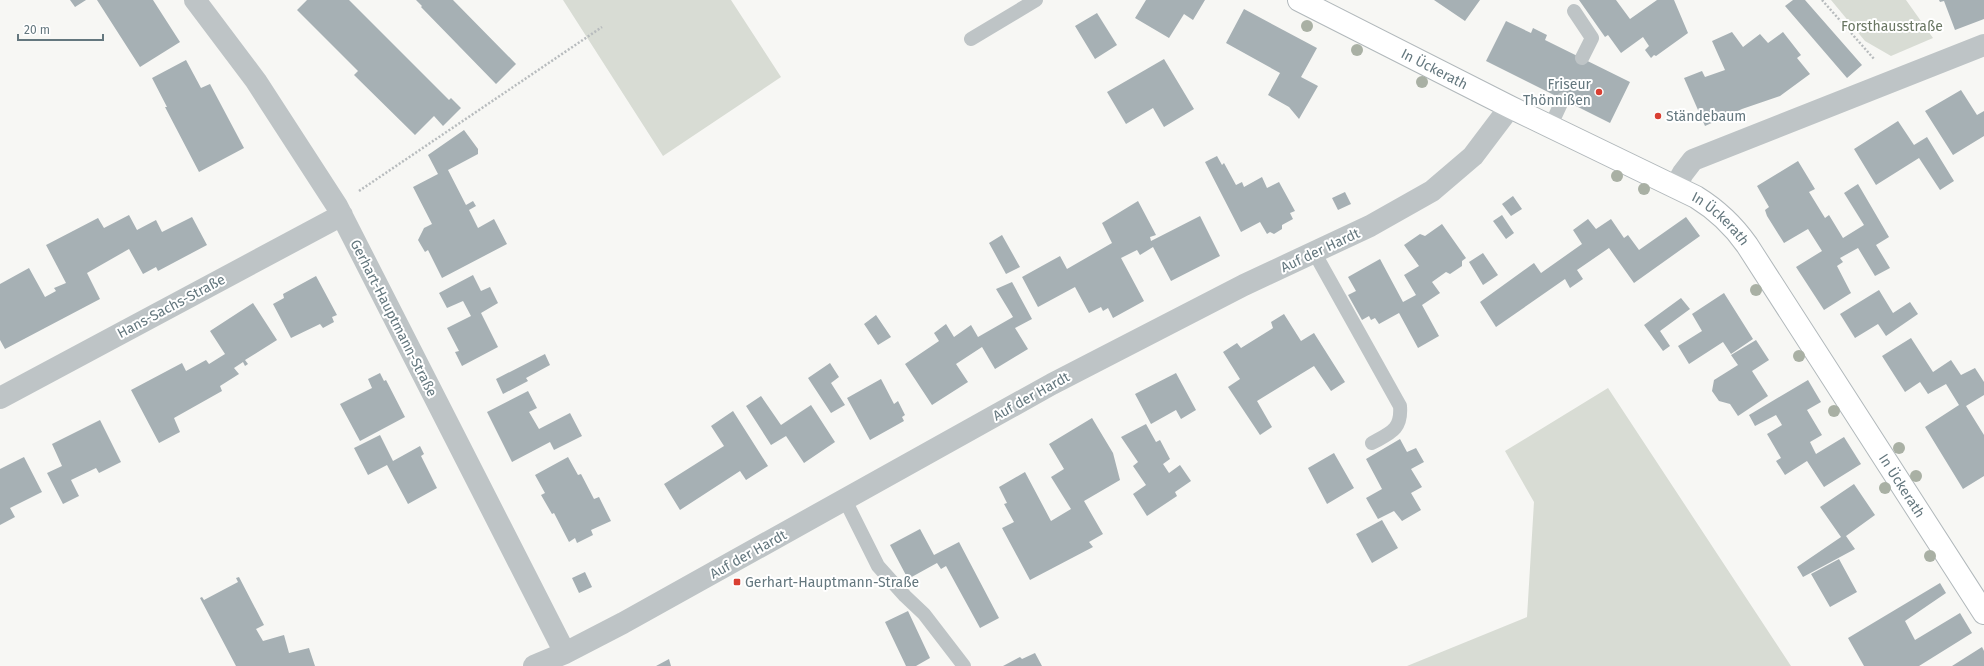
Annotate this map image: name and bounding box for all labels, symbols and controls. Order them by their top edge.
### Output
scale bar [18,16,103,42]
park label: Forsthausstraße [1841,18,1943,35]
text: 20 m [24,23,50,37]
street label: In Ückerath [1398,45,1471,93]
place label: Friseur Thönnißen [1523,76,1592,109]
marker: Friseur Thönnißen [1594,87,1604,97]
place label: Ständebaum [1666,108,1746,125]
marker: Ständebaum [1653,111,1663,121]
street label: In Ückerath [1689,188,1753,249]
street label: Auf der Hardt [1278,224,1363,276]
street label: Gerhart-Hauptmann-Straße [346,237,441,400]
street label: Hans-Sachs-Straße [114,271,228,342]
street label: Auf der Hardt [990,368,1073,425]
street label: In Ückerath [1875,451,1928,521]
street label: Auf der Hardt [707,526,790,583]
place label: Gerhart-Hauptmann-Straße [745,574,919,591]
marker: Gerhart-Hauptmann-Straße [732,577,742,587]

